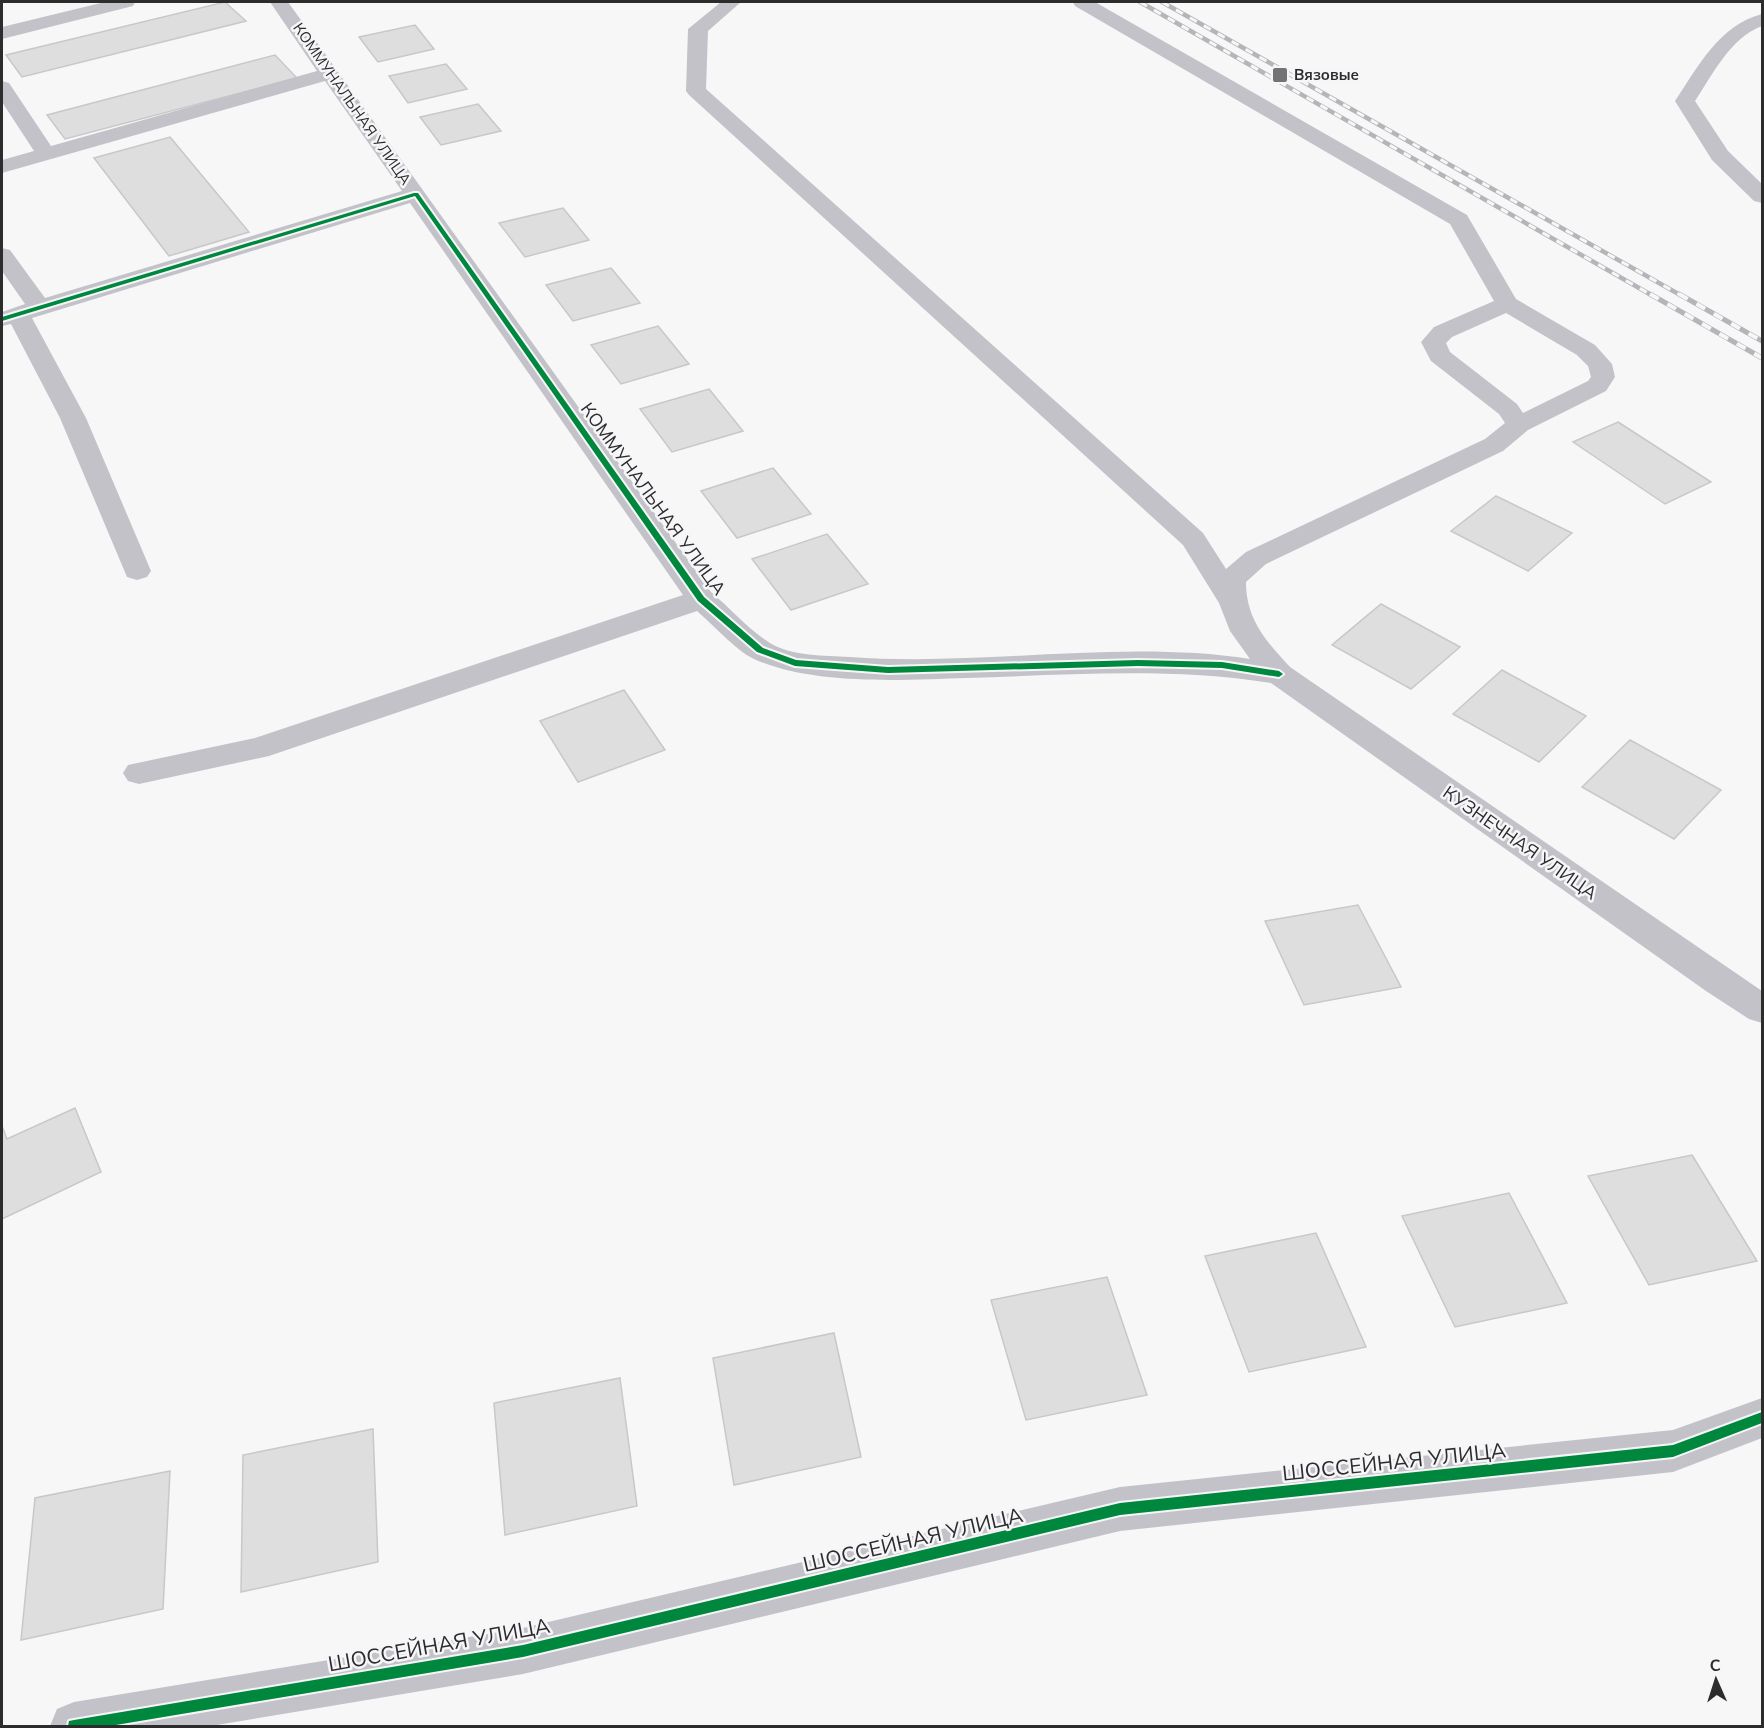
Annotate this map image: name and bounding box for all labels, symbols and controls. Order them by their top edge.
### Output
street label: КОММУНАЛЬНАЯ УЛИЦА [289,19,416,188]
place label: Вязовые [1294,65,1359,84]
marker: Вязовые [1271,66,1289,84]
street label: КОММУНАЛЬНАЯ УЛИЦА [576,398,731,599]
street label: КУЗНЕЧНАЯ УЛИЦА [1439,781,1602,905]
street label: ШОССЕЙНАЯ УЛИЦА [1281,1436,1508,1486]
street label: ШОССЕЙНАЯ УЛИЦА [800,1501,1026,1577]
street label: ШОССЕЙНАЯ УЛИЦА [326,1612,552,1676]
north arrow [1686,1650,1746,1710]
text: С [1709,1655,1721,1675]

